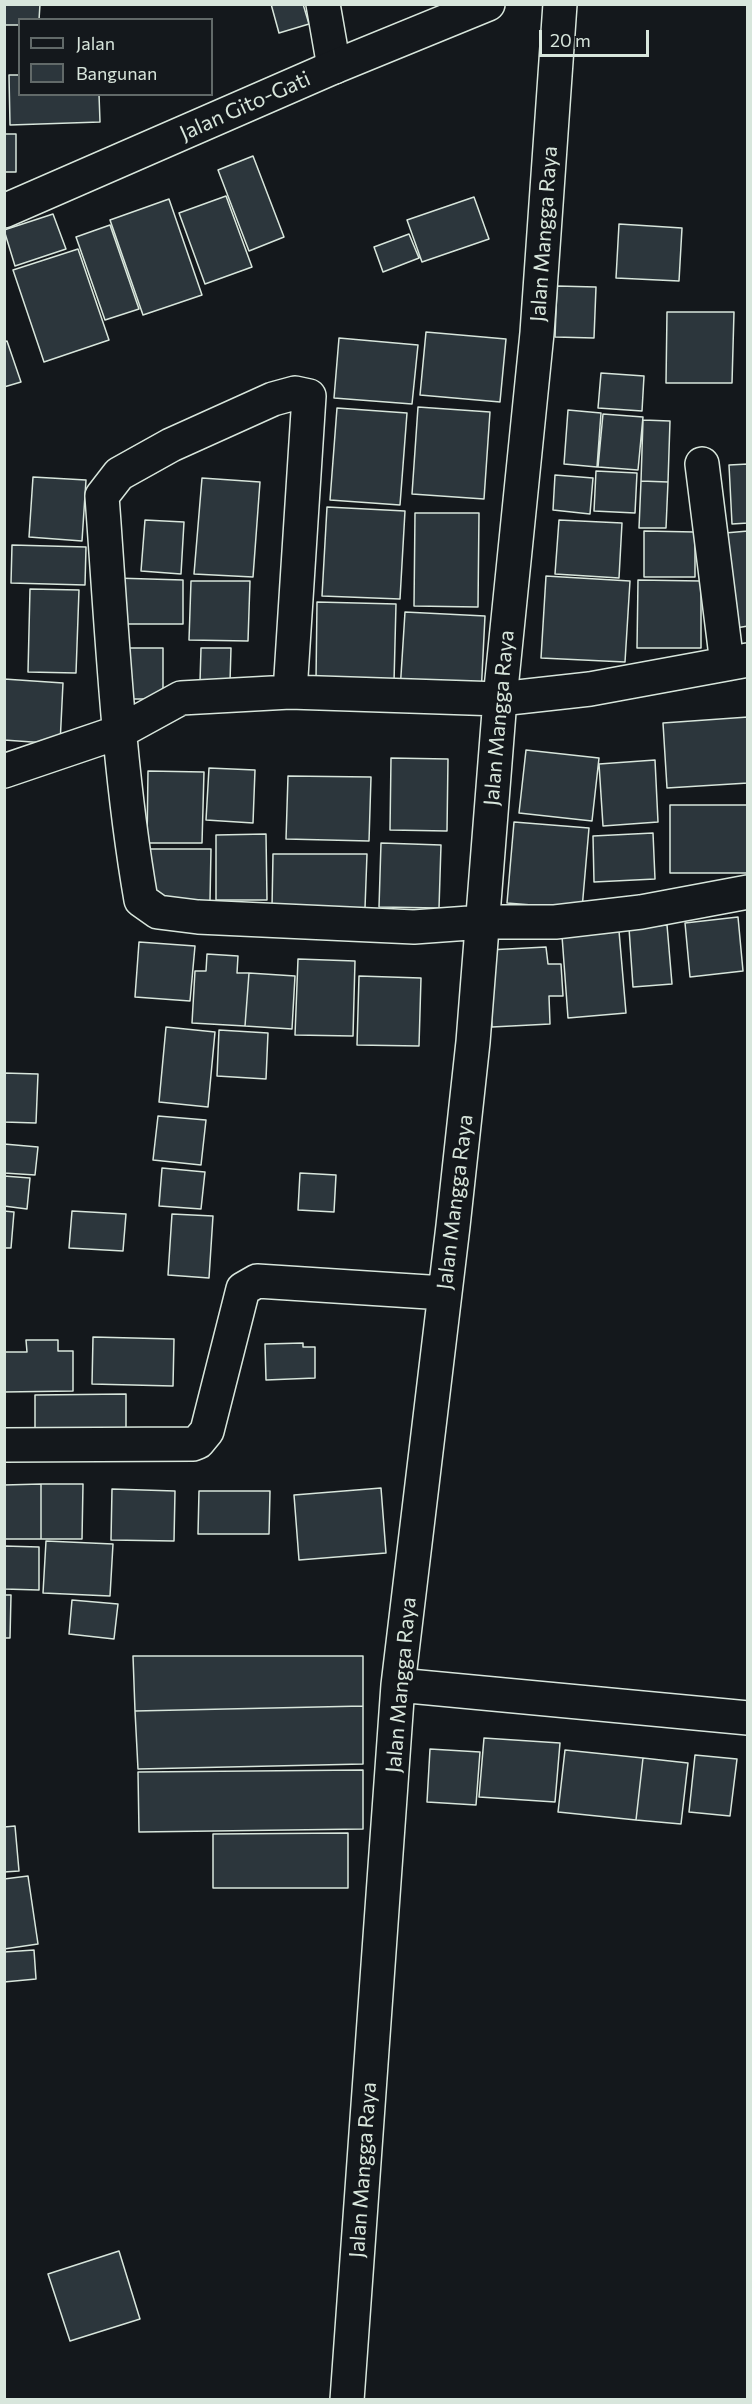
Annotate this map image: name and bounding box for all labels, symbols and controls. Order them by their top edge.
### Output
legend [18,18,213,96]
scale bar [542,18,652,56]
text: 20 m [550,29,591,51]
text: Jalan [76,32,115,54]
text: Bangunan [76,62,157,84]
street label: Jalan Gito-Gati [176,66,314,146]
street label: Jalan Mangga Raya [525,145,563,323]
street label: Jalan Mangga Raya [479,629,519,807]
street label: Jalan Mangga Raya [432,1113,478,1291]
street label: Jalan Mangga Raya [381,1596,421,1774]
street label: Jalan Mangga Raya [344,2081,382,2259]

